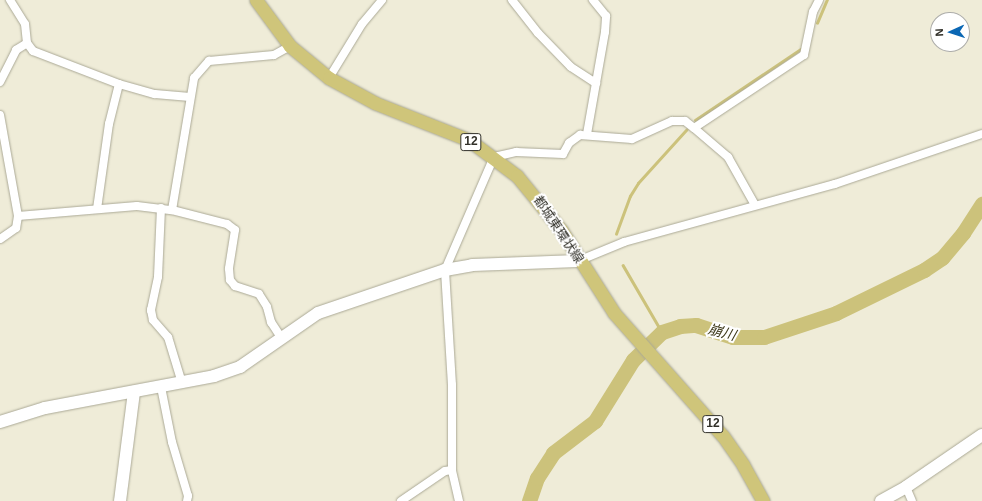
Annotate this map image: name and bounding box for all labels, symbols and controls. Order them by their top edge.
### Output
north arrow [930,12,970,52]
text: N [933,28,945,37]
road number: 12 [460,132,482,152]
street label: 都城東環状線 [530,193,586,267]
water label: 崩川 [706,320,738,344]
road number: 12 [702,414,724,434]

